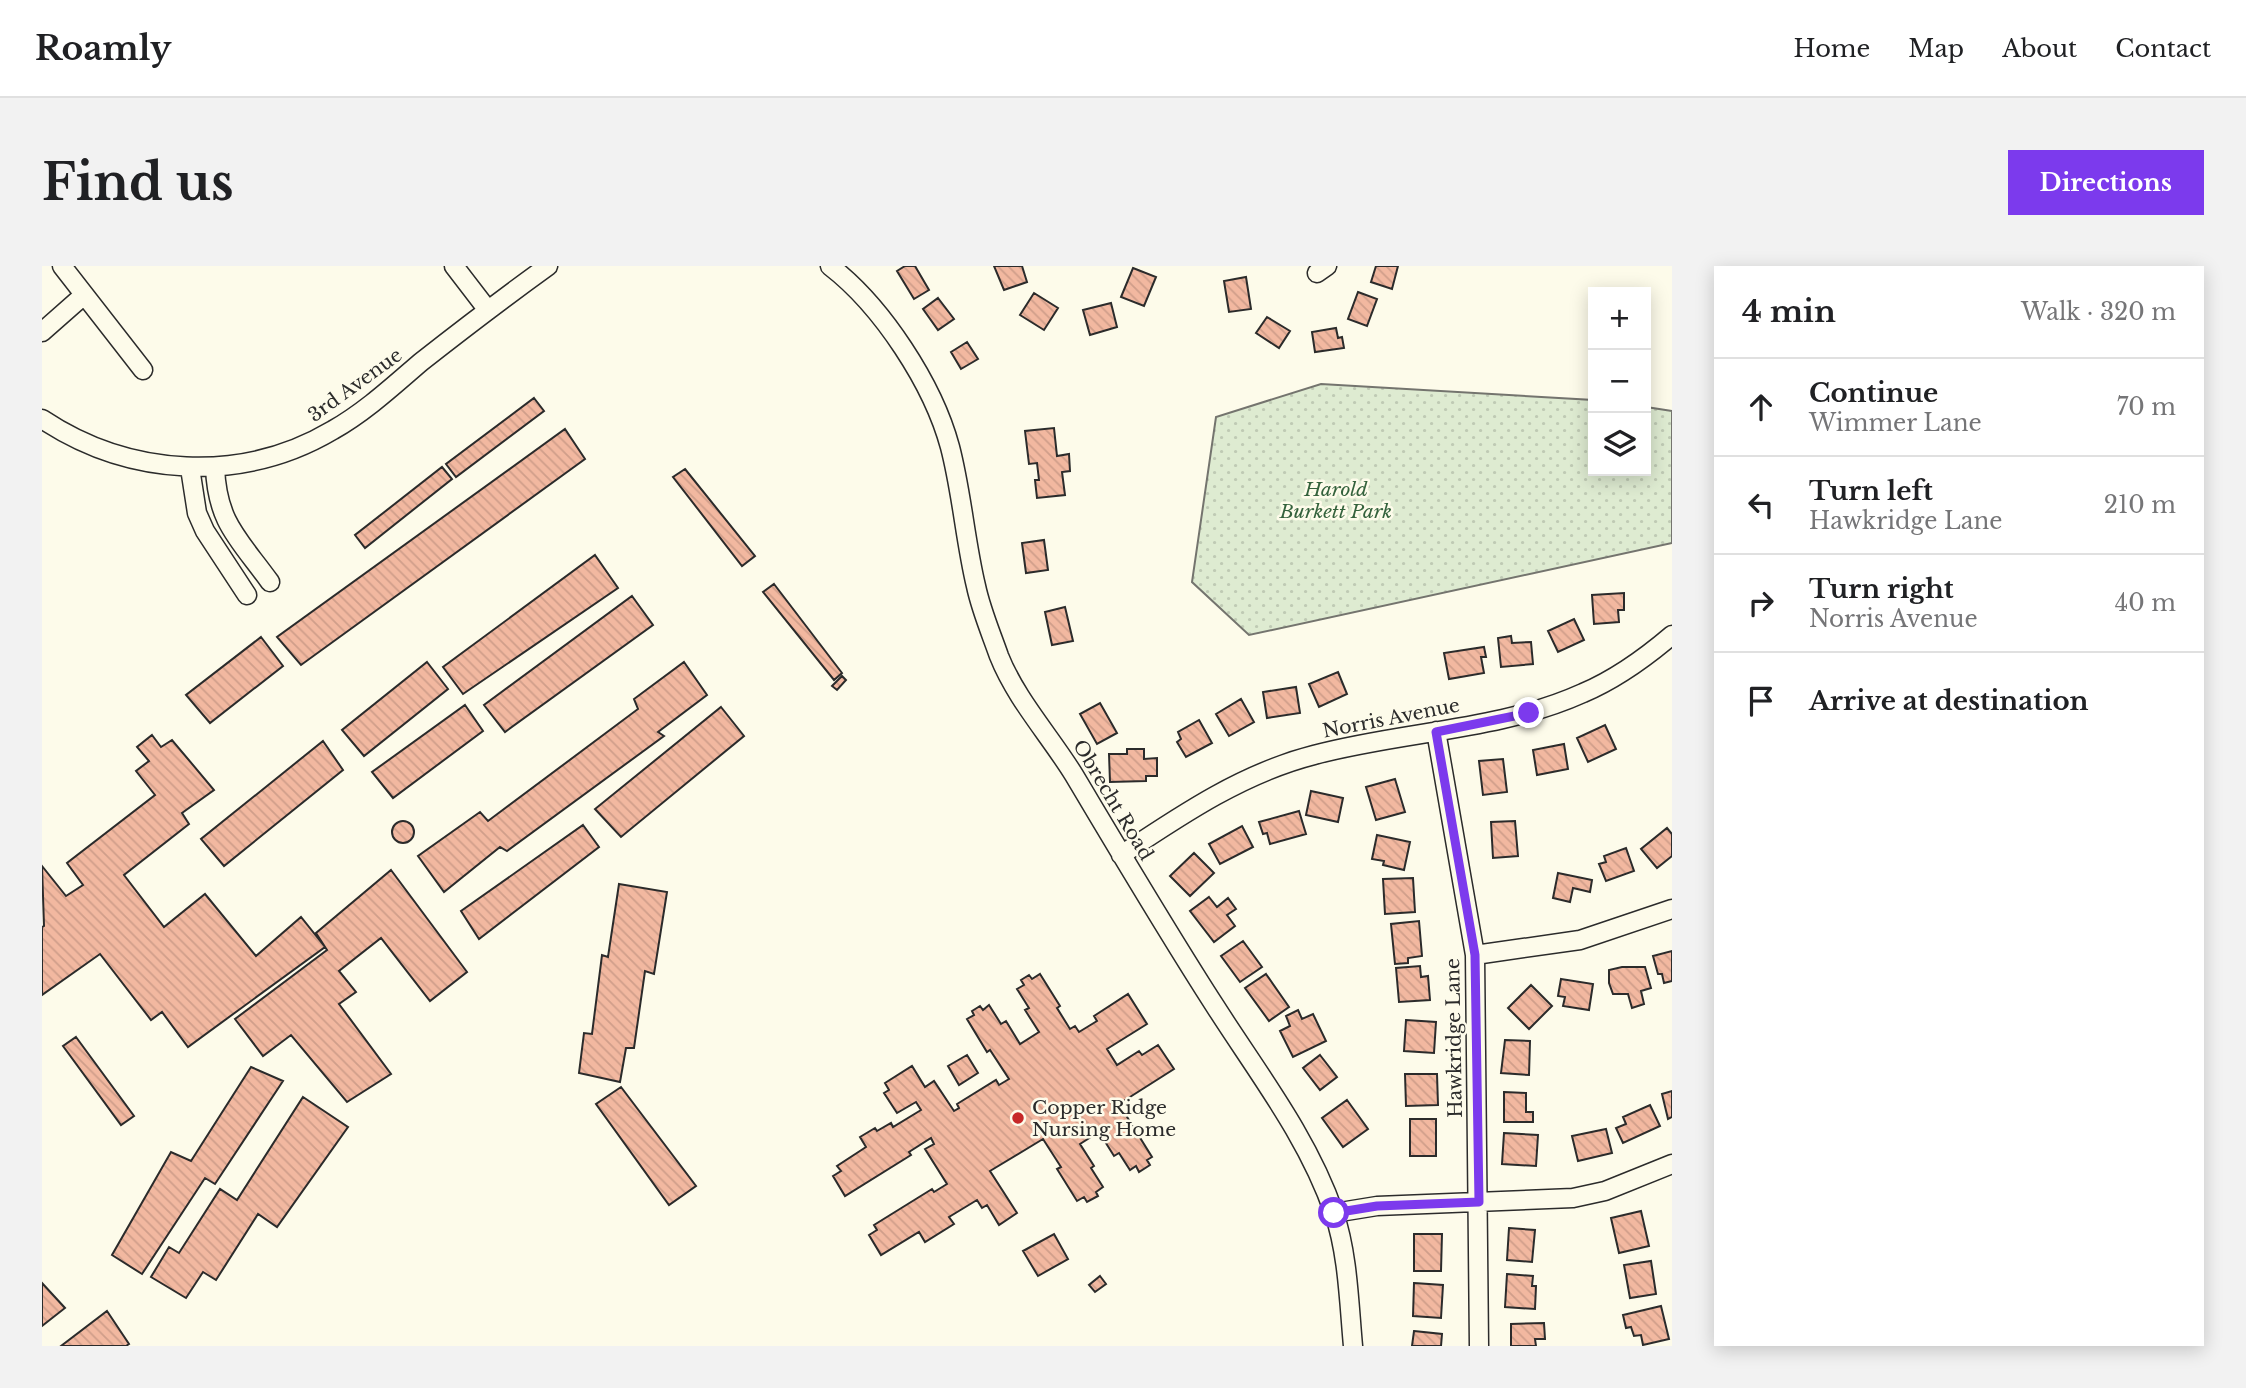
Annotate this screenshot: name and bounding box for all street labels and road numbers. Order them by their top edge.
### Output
street label: 3rd Avenue [304,343,406,427]
street label: Norris Avenue [1320,693,1462,743]
street label: Obrecht Road [1068,736,1158,865]
street label: Hawkridge Lane [1441,958,1467,1118]

